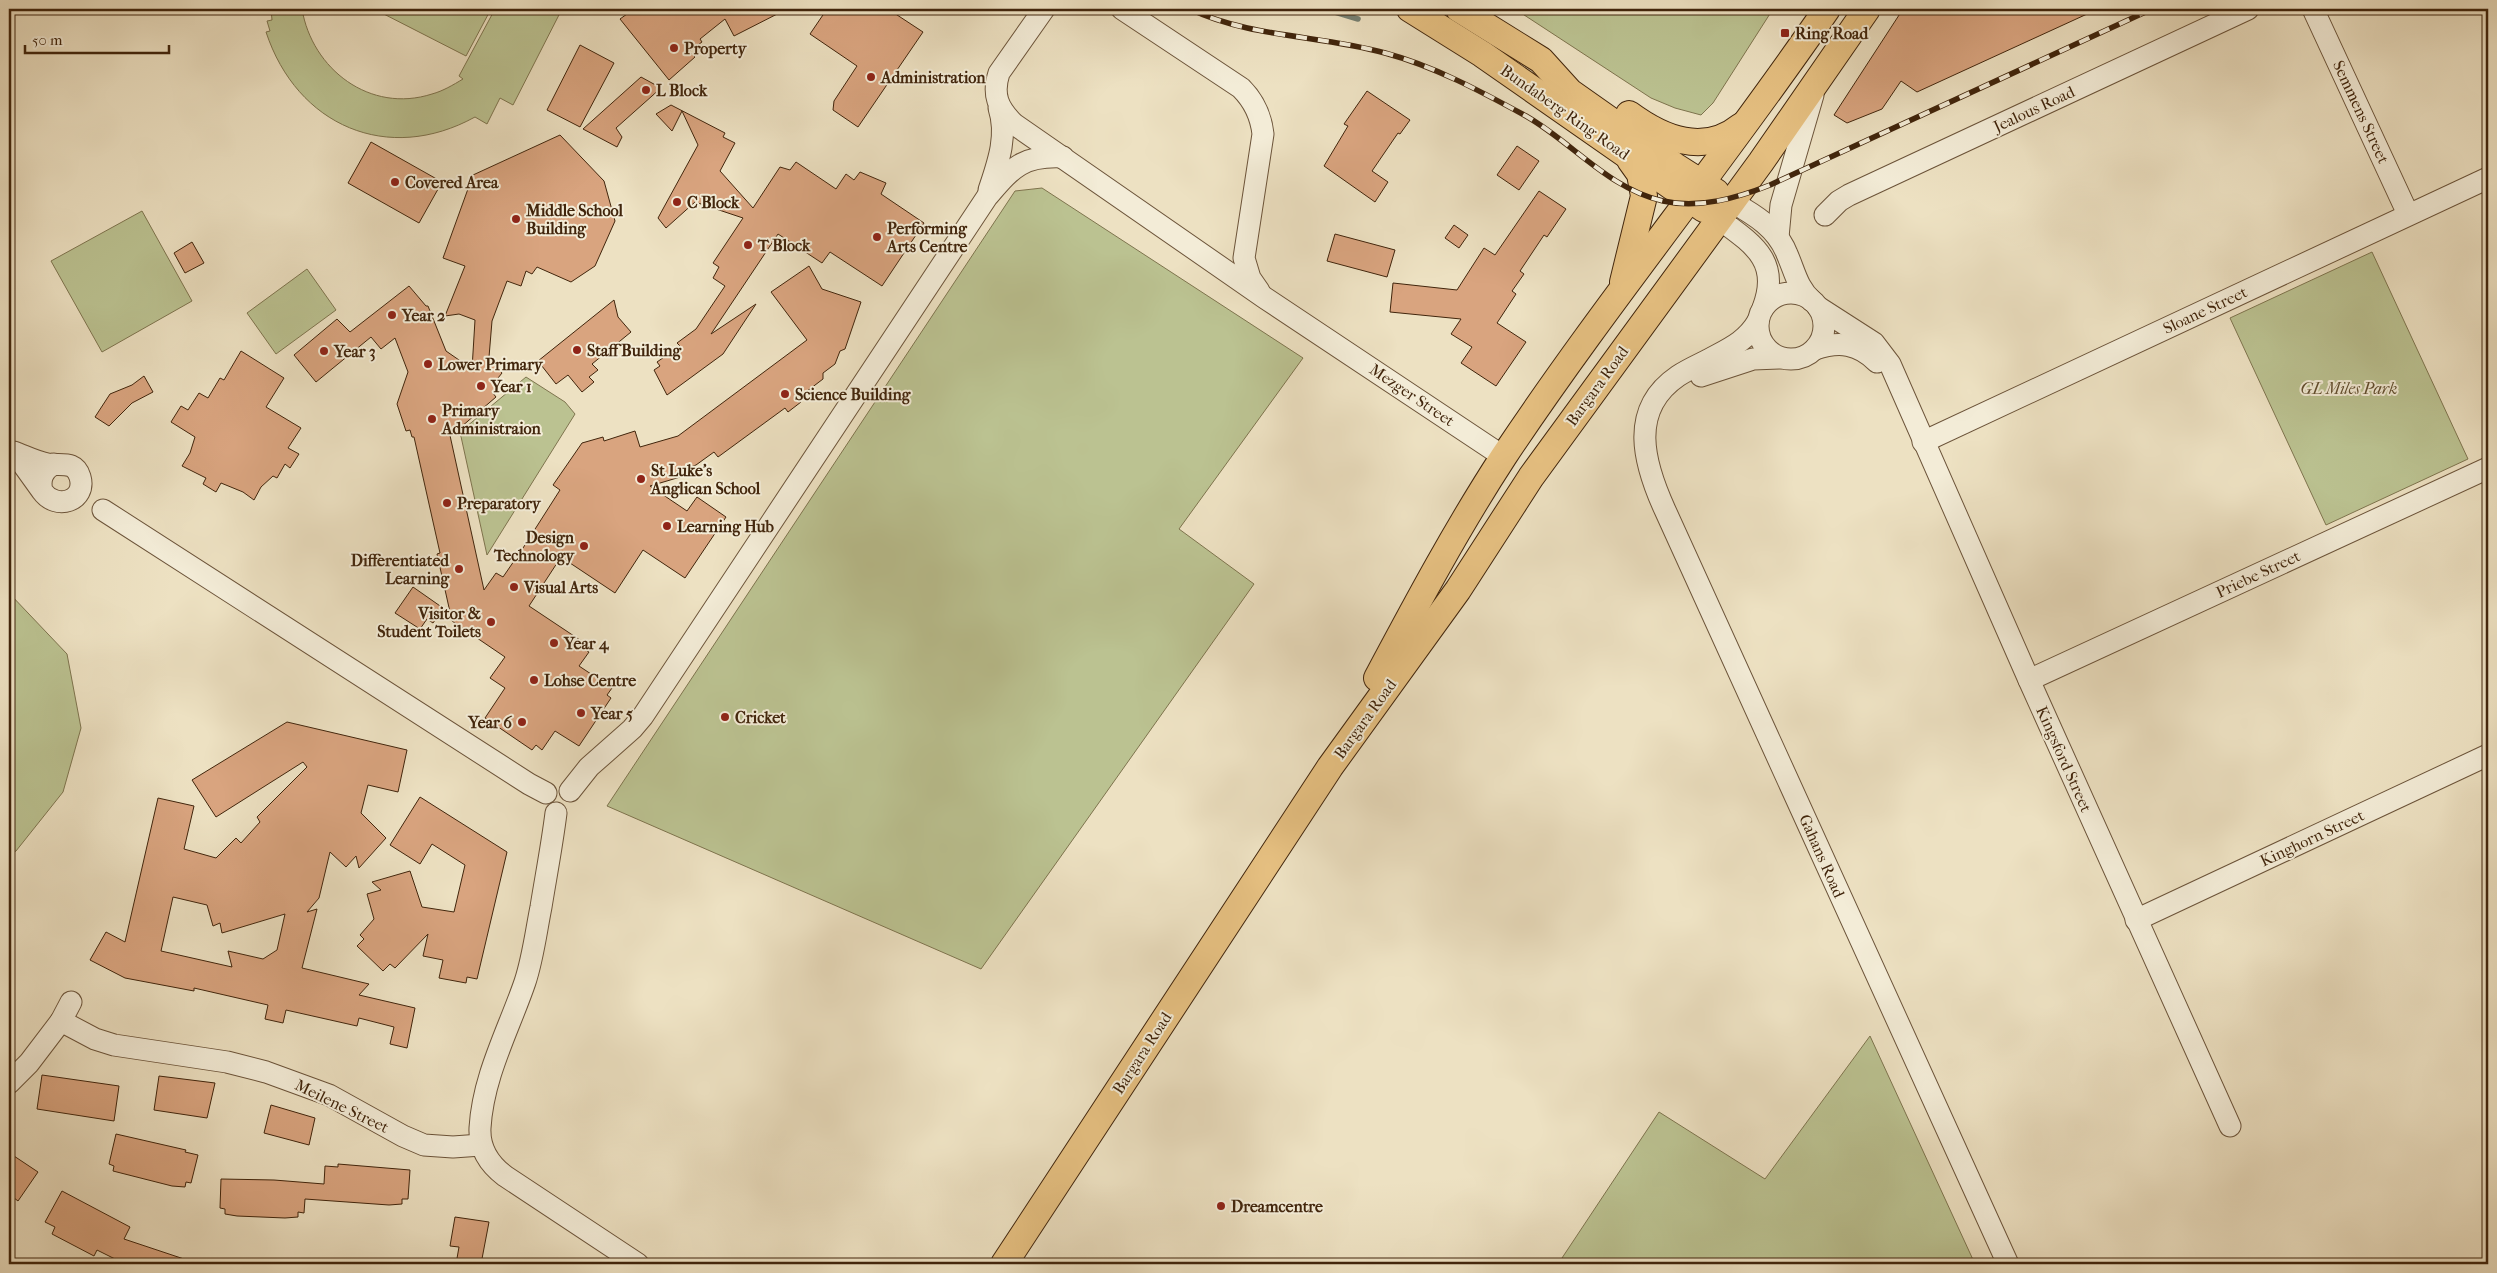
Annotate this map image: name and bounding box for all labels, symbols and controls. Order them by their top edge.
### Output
scale bar [25,22,169,54]
place label: Ring Road [1795,24,1869,44]
marker: Ring Road [1779,27,1791,39]
text: 50 m [32,31,63,49]
place label: Property [684,39,748,59]
marker: Property [668,42,680,54]
street label: Semmens Street [2329,57,2393,167]
street label: Bundaberg Ring Road [1497,60,1633,164]
place label: Administration [880,68,986,87]
marker: Administration [865,71,877,83]
place label: L Block [656,81,708,100]
street label: Jealous Road [1989,82,2078,137]
marker: L Block [640,84,652,96]
place label: Covered Area [405,173,499,192]
marker: Covered Area [389,176,401,188]
place label: C Block [687,193,740,212]
marker: C Block [671,196,683,208]
place label: Middle School Building [525,201,624,239]
marker: Middle School Building [510,213,522,225]
place label: Performing Arts Centre [886,219,968,256]
marker: Performing Arts Centre [871,231,883,243]
place label: T Block [757,236,811,255]
marker: T Block [742,239,754,251]
street label: Sloane Street [2160,282,2250,338]
place label: Year 2 [401,306,445,325]
marker: Year 2 [386,309,398,321]
place label: Staff Building [587,341,681,361]
place label: Year 3 [333,342,376,362]
street label: Bargara Road [1562,342,1632,430]
marker: Staff Building [571,344,583,356]
marker: Year 3 [318,345,330,357]
place label: Lower Primary [438,355,544,375]
marker: Lower Primary [422,358,434,370]
street label: Mezger Street [1366,360,1458,431]
place label: Year 1 [490,377,532,396]
park label: GL Miles Park [2301,379,2397,398]
marker: Year 1 [475,380,487,392]
place label: Science Building [795,385,911,405]
marker: Science Building [779,388,791,400]
place label: Primary Administraion [441,401,542,438]
marker: Primary Administraion [426,413,438,425]
place label: St Luke's Anglican School [650,461,761,499]
marker: St Luke's Anglican School [635,473,647,485]
place label: Preparatory [457,494,542,514]
marker: Preparatory [441,497,453,509]
place label: Learning Hub [677,517,775,537]
marker: Learning Hub [661,520,673,532]
place label: Design Technology [493,528,575,566]
marker: Design Technology [578,540,590,552]
street label: Priebe Street [2213,546,2303,602]
place label: Differentiated Learning [351,551,450,589]
marker: Differentiated Learning [453,563,465,575]
place label: Visual Arts [523,578,598,597]
marker: Visual Arts [508,581,520,593]
place label: Visitor & Student Toilets [377,604,481,641]
marker: Visitor & Student Toilets [485,616,497,628]
place label: Year 4 [563,634,610,654]
marker: Year 4 [548,637,560,649]
place label: Lohse Centre [544,671,636,690]
marker: Lohse Centre [528,674,540,686]
street label: Bargara Road [1330,675,1400,763]
street label: Kingsford Street [2032,703,2096,815]
place label: Year 5 [590,704,633,723]
marker: Year 5 [575,707,587,719]
place label: Cricket [735,708,786,727]
marker: Cricket [719,711,731,723]
place label: Year 6 [467,713,512,732]
marker: Year 6 [516,716,528,728]
street label: Kinghorn Street [2257,805,2367,870]
street label: Gahans Road [1795,811,1849,901]
street label: Bargara Road [1109,1008,1176,1097]
street label: Meilene Street [292,1075,392,1137]
place label: Dreamcentre [1231,1197,1323,1216]
marker: Dreamcentre [1215,1200,1227,1212]

